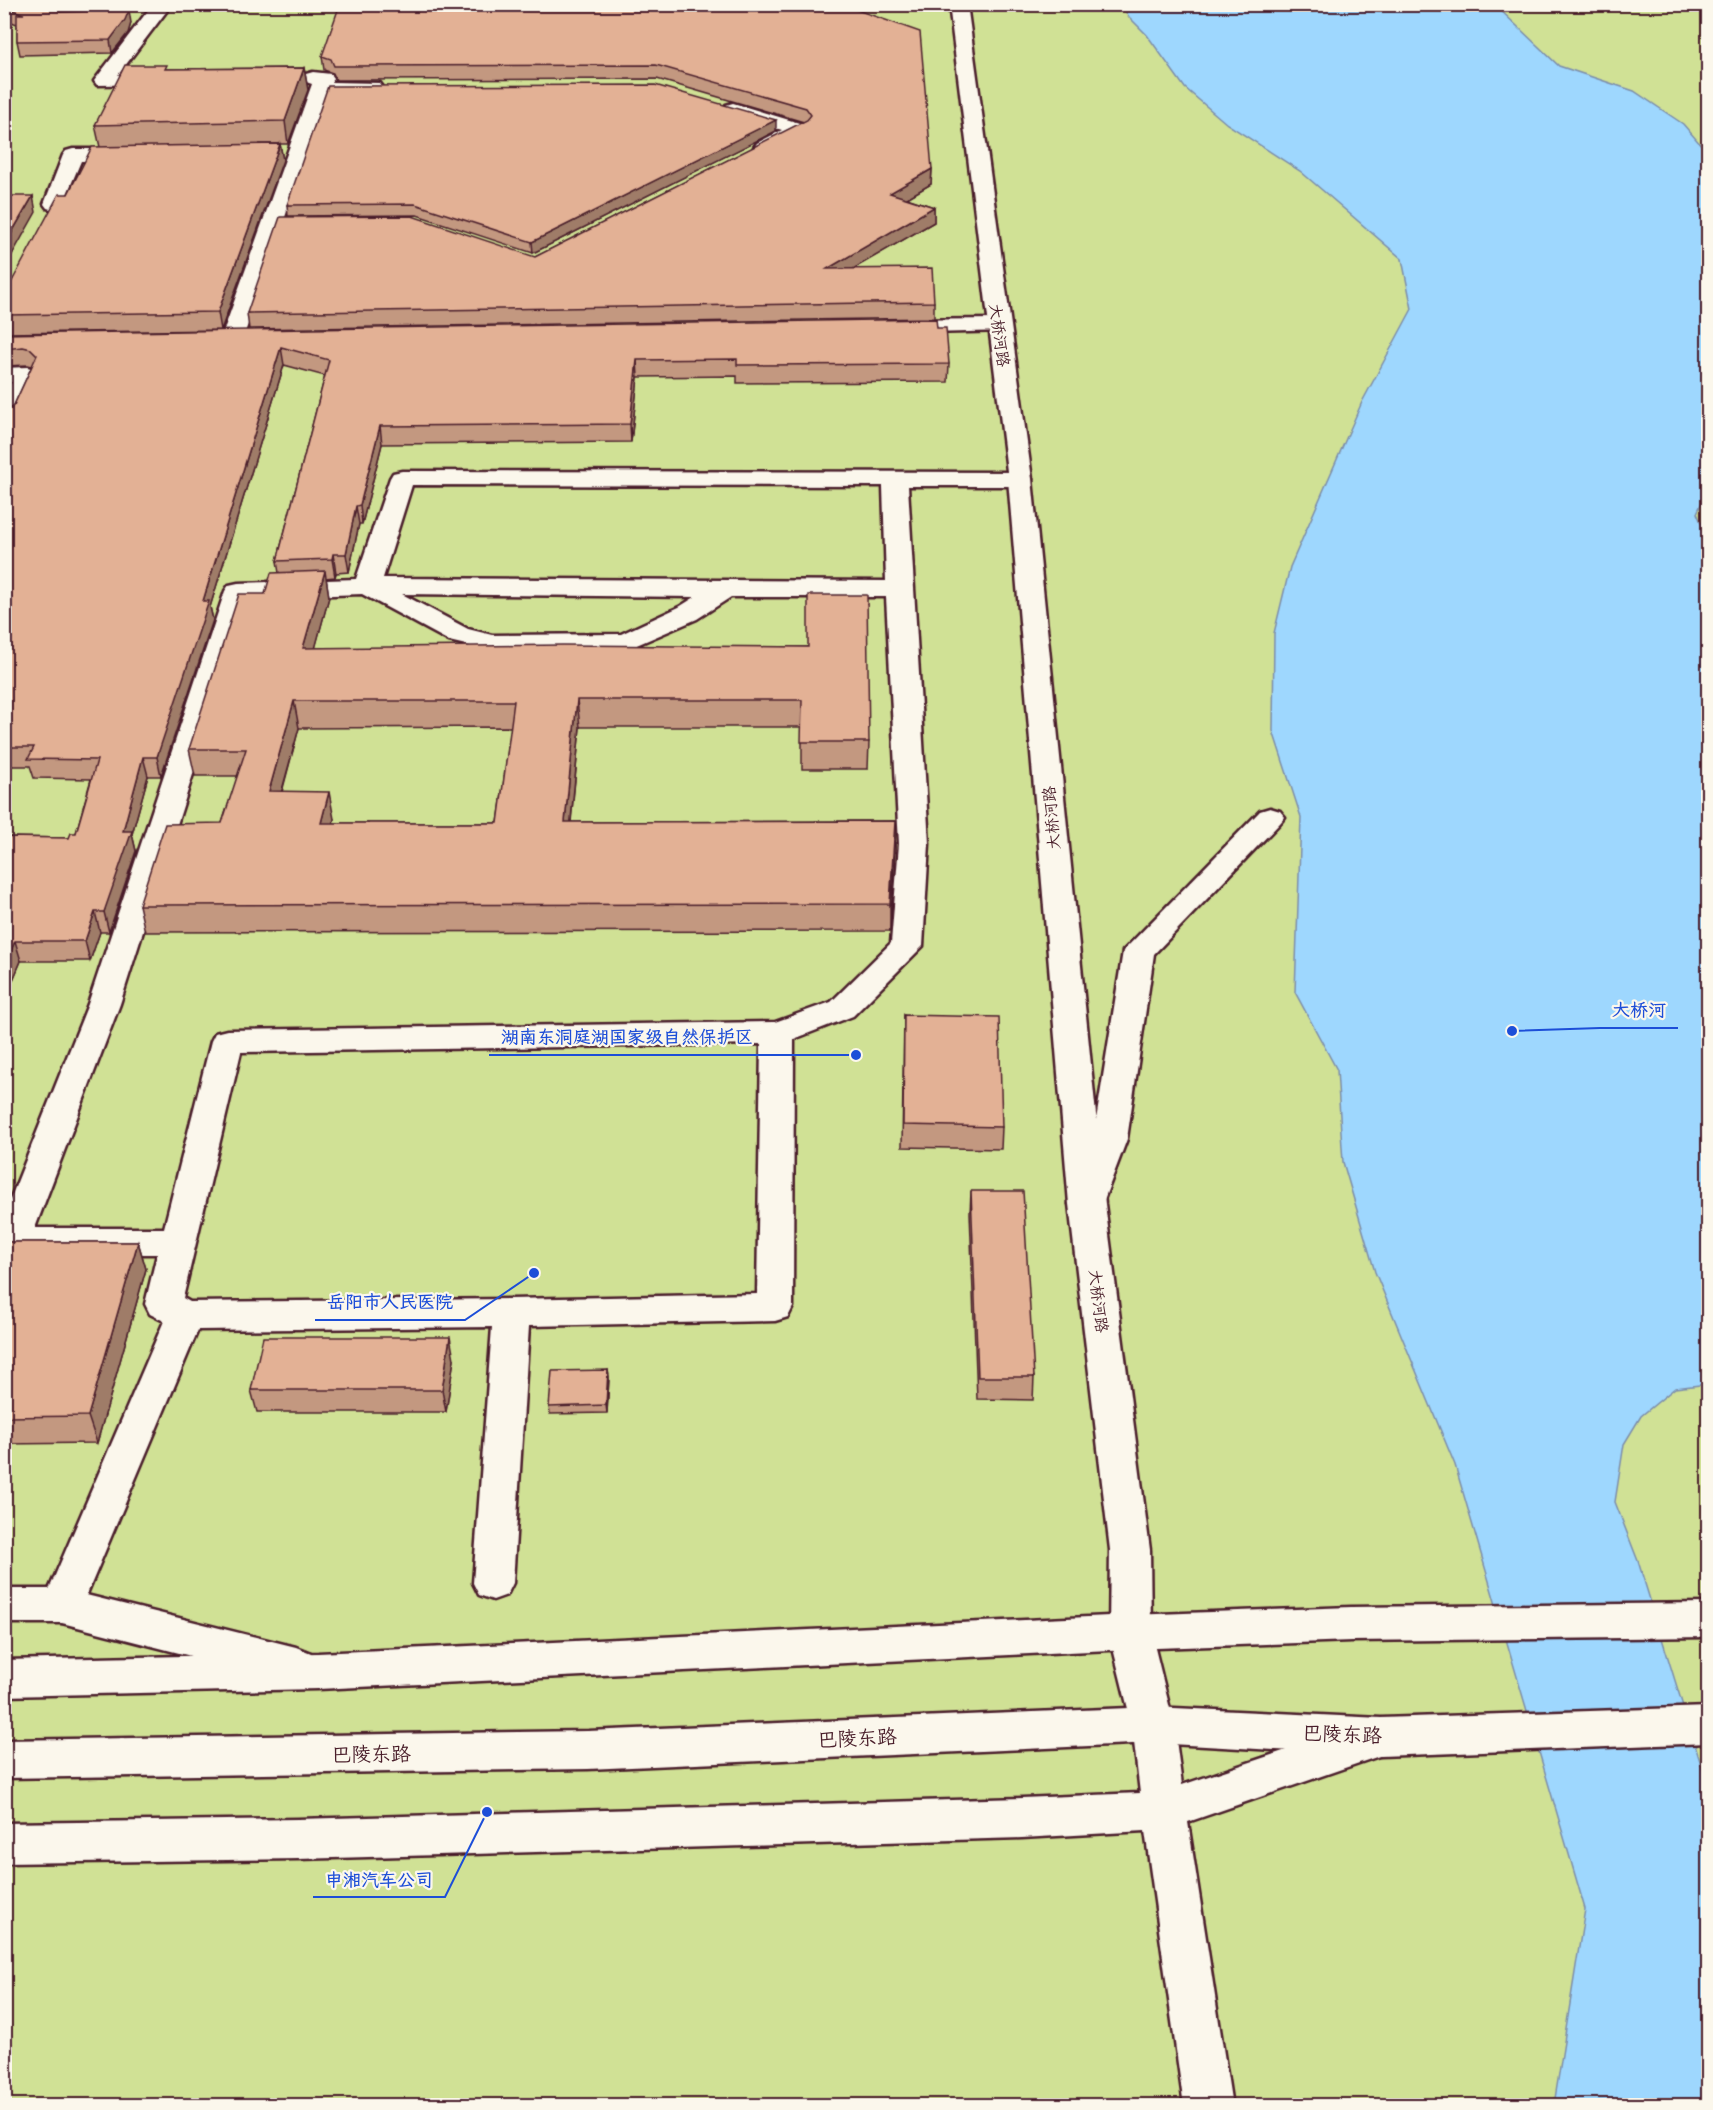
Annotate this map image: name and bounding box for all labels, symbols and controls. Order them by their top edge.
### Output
street label: 大桥河路 [983,302,1012,369]
street label: 大桥河路 [1040,785,1067,851]
callout: 大桥河 [1600,992,1678,1028]
text: 大桥河 [1612,1001,1666,1023]
callout: 湖南东洞庭湖国家级自然保护区 [489,1019,765,1055]
text: 湖南东洞庭湖国家级自然保护区 [501,1028,753,1050]
street label: 大桥河路 [1082,1268,1111,1334]
callout: 岳阳市人民医院 [315,1284,465,1320]
text: 岳阳市人民医院 [327,1293,453,1315]
street label: 巴陵东路 [1302,1723,1383,1750]
street label: 巴陵东路 [817,1726,899,1755]
street label: 巴陵东路 [331,1743,412,1770]
callout: 申湘汽车公司 [313,1861,445,1897]
text: 申湘汽车公司 [325,1871,433,1893]

